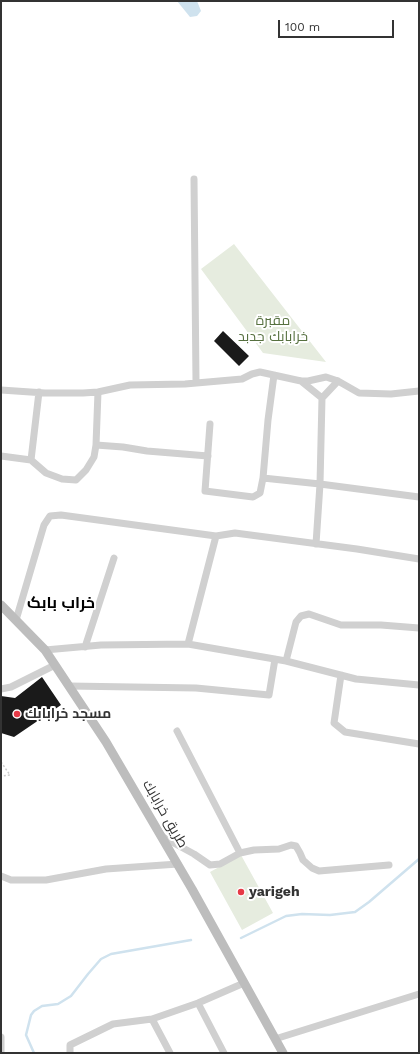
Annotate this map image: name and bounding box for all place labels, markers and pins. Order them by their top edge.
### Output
place label: مسجد خرابابك [25,706,111,722]
marker: مسجد خرابابك [12,709,22,719]
place label: yarigeh [249,884,300,900]
marker: yarigeh [236,887,246,897]

